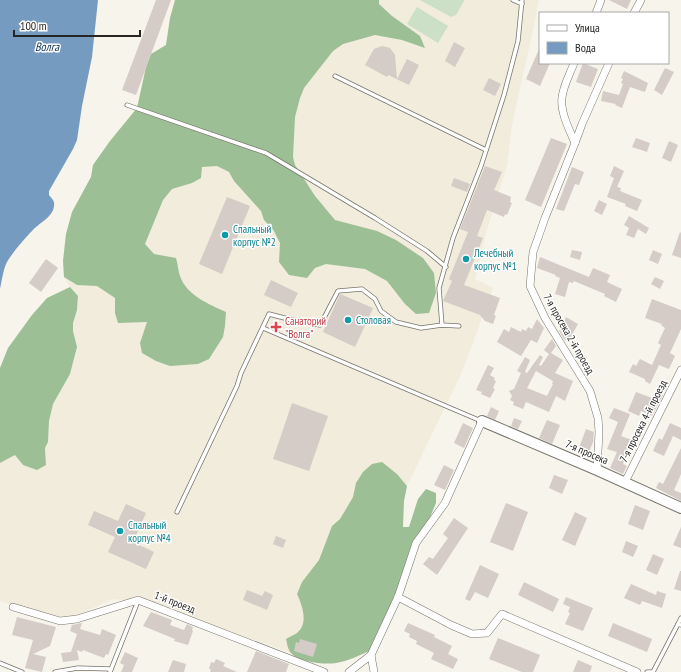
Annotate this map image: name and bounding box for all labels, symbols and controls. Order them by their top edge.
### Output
scale bar [14,12,140,38]
legend [539,12,669,64]
text: 100 m [20,18,47,33]
text: Улица [575,20,600,35]
water label: Волга [35,39,60,54]
text: Вода [575,40,596,55]
place label: Спальный корпус №2 [233,222,276,249]
marker: Спальный корпус №2 [220,230,230,240]
place label: Лечебный корпус №1 [473,246,517,273]
marker: Лечебный корпус №1 [461,254,471,264]
street label: 7-я просека 2-й проезд [540,291,598,377]
place label: Столовая [356,313,391,327]
place label: Санаторий "Волга" [285,314,326,341]
marker: Столовая [343,315,353,325]
marker: Санаторий "Волга" [270,321,282,333]
street label: 7-я просека 4-й проезд [616,377,670,465]
street label: 7-я просека [563,437,611,467]
place label: Спальный корпус №4 [128,518,171,545]
marker: Спальный корпус №4 [115,526,125,536]
street label: 1-й проезд [153,588,198,616]

